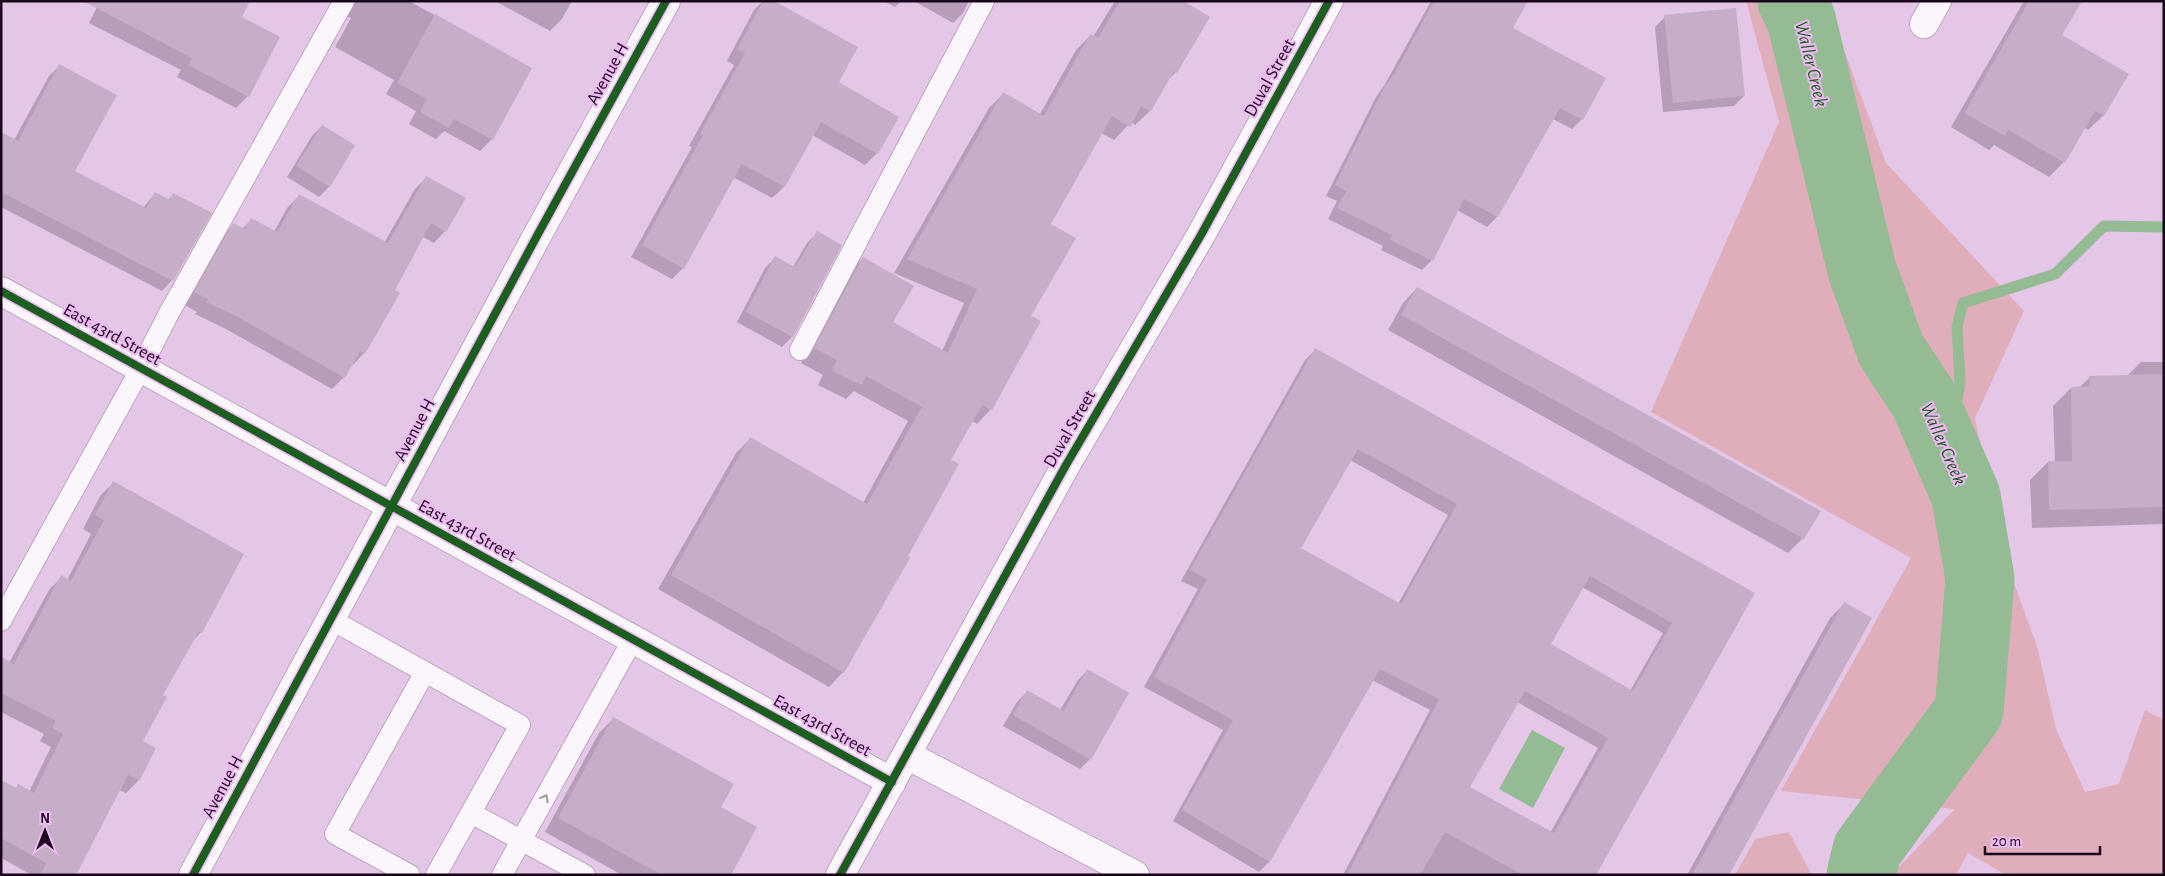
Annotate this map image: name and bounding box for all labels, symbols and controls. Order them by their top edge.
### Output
water label: Waller Creek [1791,19,1831,109]
street label: Duval Street [1241,36,1299,120]
street label: Avenue H [584,40,632,108]
street label: East 43rd Street [60,301,164,369]
street label: Duval Street [1041,387,1099,471]
street label: Avenue H [391,396,439,464]
water label: Waller Creek [1917,400,1970,488]
street label: East 43rd Street [415,497,519,565]
street label: East 43rd Street [770,692,874,760]
street label: Avenue H [199,753,247,821]
one-way arrow [538,794,548,803]
north arrow [20,806,70,856]
text: N [40,812,50,826]
scale bar [1985,824,2100,856]
text: 20 m [1992,834,2021,849]

